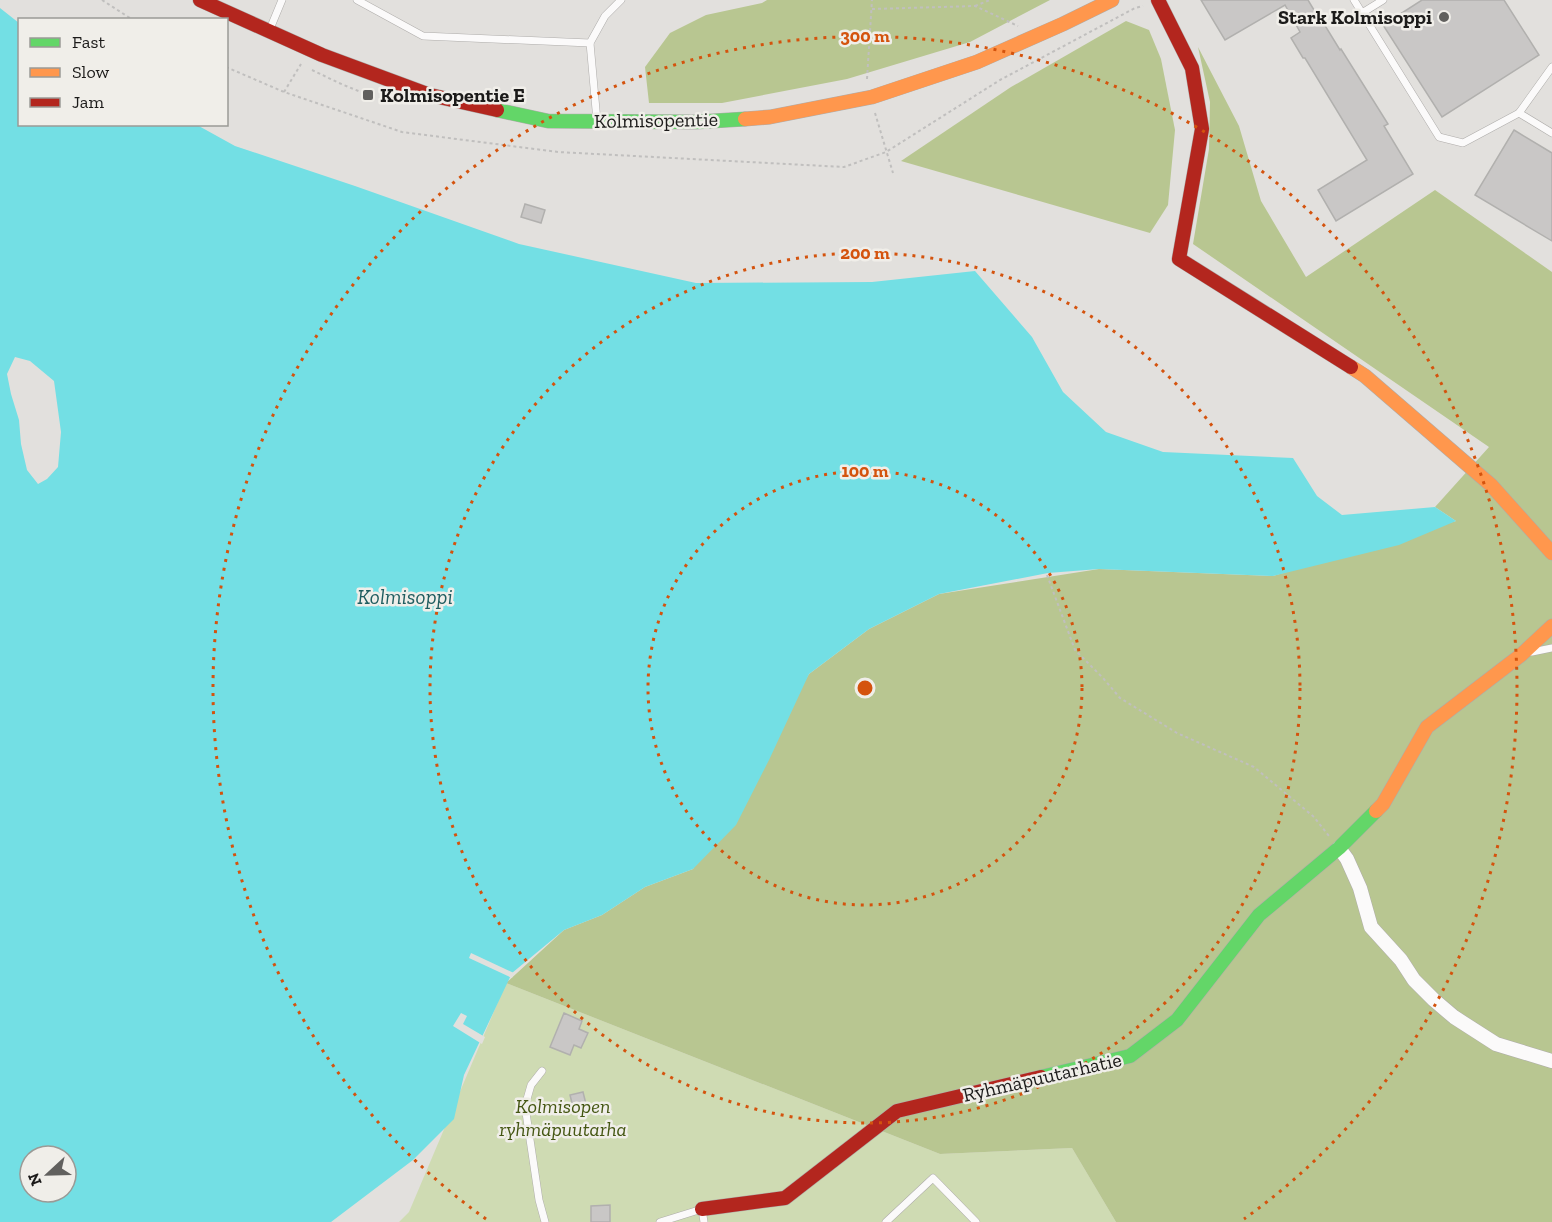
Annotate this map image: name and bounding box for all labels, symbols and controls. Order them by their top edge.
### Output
place label: Stark Kolmisoppi [1278,5,1432,29]
marker: Stark Kolmisoppi [1437,10,1451,24]
legend [18,18,228,126]
text: 300 m [840,25,890,47]
text: Fast [72,31,105,53]
text: Slow [72,61,109,83]
place label: Kolmisopentie E [380,83,525,107]
marker: Kolmisopentie E [361,88,375,102]
text: Jam [72,91,104,113]
street label: Kolmisopentie [594,107,718,133]
text: 200 m [840,242,890,264]
text: 100 m [841,460,889,482]
water label: Kolmisoppi [357,584,453,609]
centre of rings [855,678,875,698]
street label: Ryhmäpuutarhatie [960,1047,1124,1107]
park label: Kolmisopen ryhmäpuutarha [498,1094,627,1141]
north arrow [18,1144,78,1204]
text: N [23,1170,46,1189]

